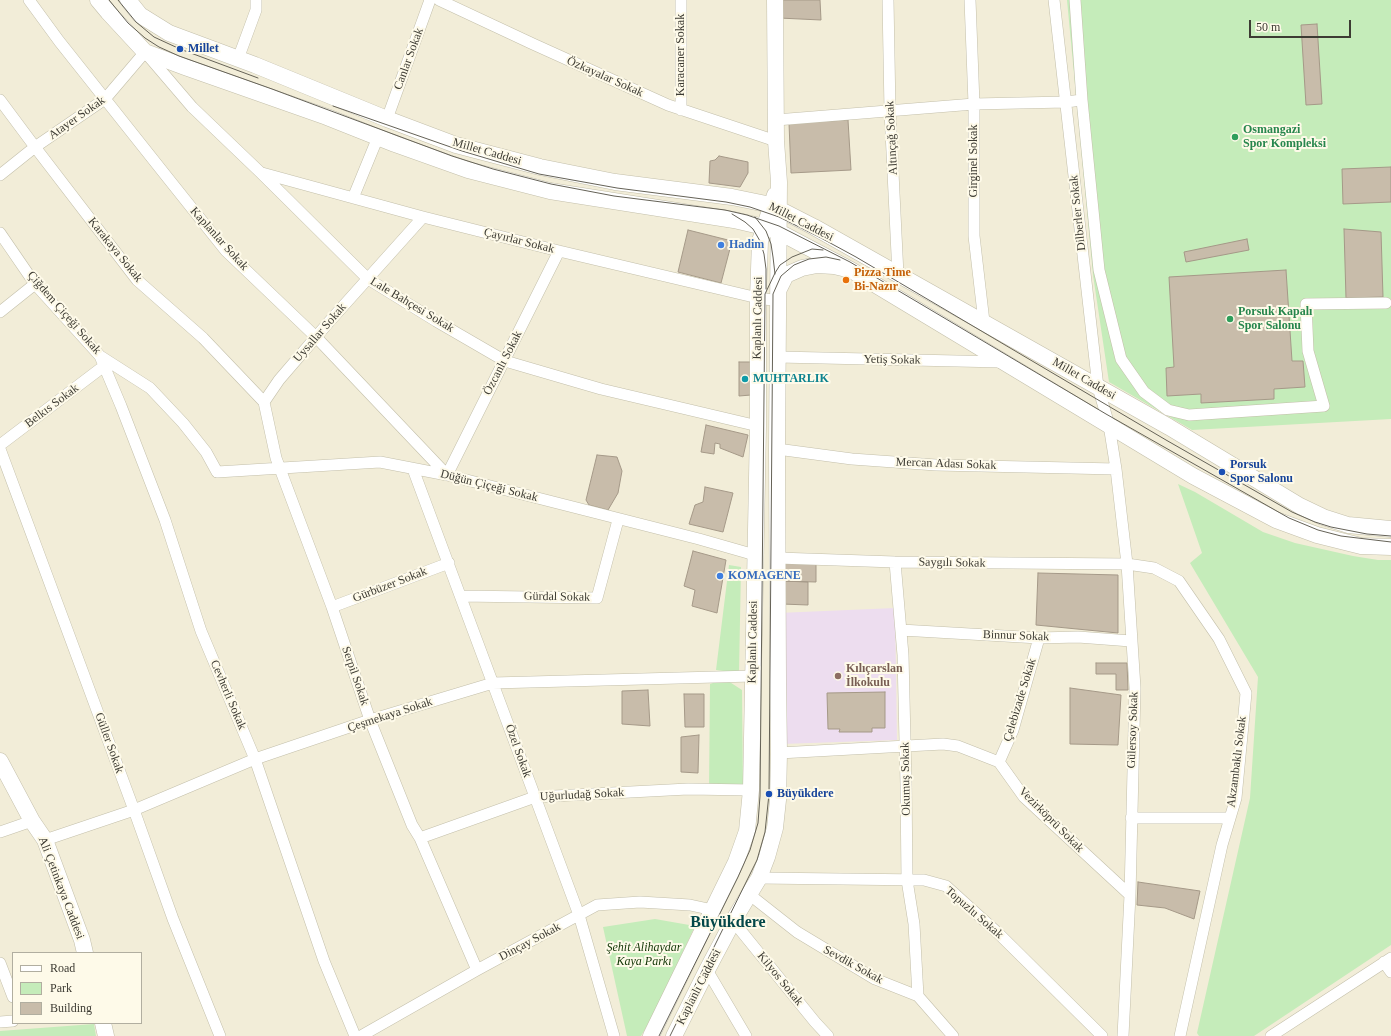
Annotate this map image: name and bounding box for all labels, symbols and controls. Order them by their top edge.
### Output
scale bar [1251,12,1353,38]
street label: Karacaner Sokak [674,14,688,96]
text: 50 m [1256,20,1280,34]
street label: Canlar Sokak [391,26,427,92]
place label: Millet [188,42,219,56]
marker: Millet [175,44,185,54]
street label: Özkayalar Sokak [564,54,646,100]
street label: Atayer Sokak [46,93,108,143]
street label: Altınçağ Sokak [883,101,901,175]
place label: Osmangazi Spor Kompleksi [1243,123,1326,151]
street label: Girginel Sokak [967,125,981,197]
marker: Osmangazi Spor Kompleksi [1230,132,1240,142]
street label: Millet Caddesi [451,135,523,169]
street label: Dilberler Sokak [1067,174,1089,252]
street label: Millet Caddesi [766,199,836,245]
street label: Kaplanlar Sokak [187,204,251,274]
street label: Karakaya Sokak [85,215,145,285]
street label: Çayırlar Sokak [482,225,556,257]
place label: Hadim [729,238,764,252]
marker: Hadim [716,240,726,250]
place label: Pizza Time Bi-Nazır [854,266,911,294]
street label: Çiğdem Çiçeği Sokak [24,269,104,357]
street label: Lale Bahçesi Sokak [367,274,457,336]
marker: Pizza Time Bi-Nazır [841,275,851,285]
street label: Kaplanlı Caddesi [750,276,766,360]
street label: Uysallar Sokak [290,300,350,366]
place label: Porsuk Kapalı Spor Salonu [1238,305,1312,333]
marker: Porsuk Kapalı Spor Salonu [1225,314,1235,324]
street label: Özcanlı Sokak [481,328,525,398]
street label: Yetiş Sokak [863,352,921,368]
street label: Millet Caddesi [1050,355,1118,403]
place label: MUHTARLIK [753,372,829,386]
marker: MUHTARLIK [740,374,750,384]
street label: Belkıs Sokak [22,381,82,431]
street label: Mercan Adası Sokak [895,455,997,473]
place label: Porsuk Spor Salonu [1230,458,1293,486]
street label: Düğün Çiçeği Sokak [439,467,539,505]
marker: Porsuk Spor Salonu [1217,467,1227,477]
street label: Saygılı Sokak [918,555,986,571]
street label: Gürbüzer Sokak [351,564,429,606]
place label: KOMAGENE [728,569,801,583]
marker: KOMAGENE [715,571,725,581]
street label: Gürdal Sokak [524,589,590,605]
street label: Kaplanlı Caddesi [745,600,761,684]
street label: Binnur Sokak [983,628,1049,644]
street label: Serpil Sokak [338,645,372,707]
street label: Çelebizade Sokak [1000,657,1040,743]
street label: Cevherli Sokak [207,658,249,732]
place label: Kılıçarslan İlkokulu [846,662,903,690]
marker: Kılıçarslan İlkokulu [833,671,843,681]
street label: Gülersoy Sokak [1124,691,1142,769]
street label: Çeşmekaya Sokak [346,695,434,735]
street label: Güller Sokak [91,711,127,775]
street label: Akzambaklı Sokak [1224,716,1250,808]
street label: Özel Sokak [502,722,534,780]
street label: Okumuş Sokak [898,742,914,816]
street label: Vezirköprü Sokak [1015,784,1087,856]
street label: Uğurludağ Sokak [540,786,624,804]
place label: Büyükdere [777,787,833,801]
marker: Büyükdere [764,789,774,799]
street label: Ali Çetinkaya Caddesi [35,835,87,941]
street label: Topuzlu Sokak [942,884,1006,942]
district label: Büyükdere [690,913,766,933]
street label: Dinçay Sokak [497,920,563,964]
park label: Şehit Alihaydar Kaya Parkı [607,941,681,969]
street label: Sevdik Sokak [821,943,885,987]
street label: Kaplanlı Caddesi [674,947,724,1027]
street label: Kilyos Sokak [754,949,806,1009]
legend [12,952,142,1024]
text: Road [50,961,75,975]
text: Park [50,981,72,995]
text: Building [50,1001,92,1015]

